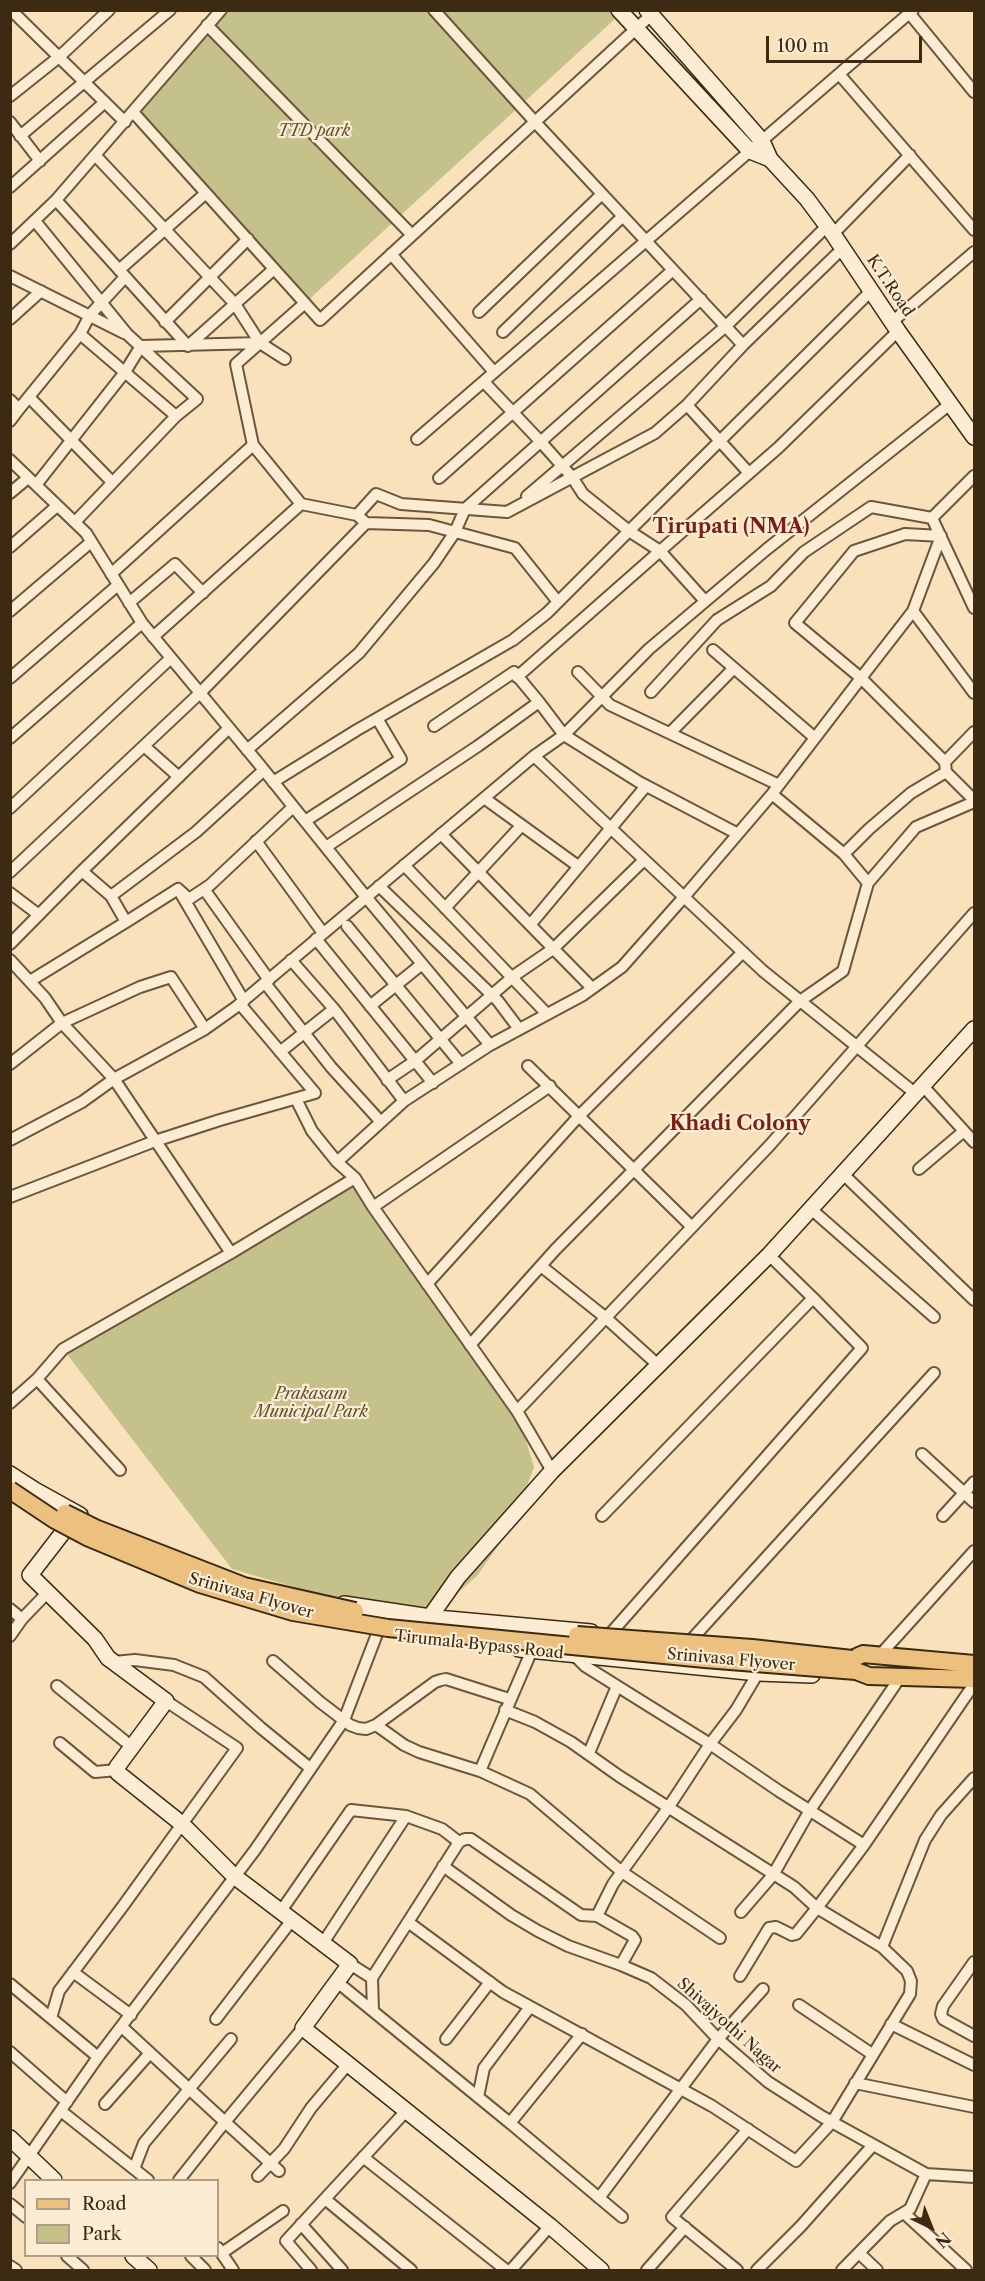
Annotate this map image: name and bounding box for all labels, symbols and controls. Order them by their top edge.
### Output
scale bar [769,24,925,62]
text: 100 m [777,35,829,57]
park label: TTD park [278,121,350,141]
street label: K.T.Road [862,251,918,321]
district label: Tirupati (NMA) [653,515,809,539]
district label: Khadi Colony [670,1112,810,1136]
park label: Prakasam Municipal Park [254,1384,368,1422]
street label: Srinivasa Flyover [186,1569,316,1623]
street label: Tirumala Bypass Road [393,1627,565,1663]
street label: Srinivasa Flyover [666,1645,796,1675]
street label: Shivajyothi Nagar [673,1974,785,2078]
legend [24,2179,219,2257]
text: Road [82,2193,127,2215]
north arrow [901,2197,961,2257]
text: Park [82,2223,121,2245]
text: N [931,2228,955,2252]

